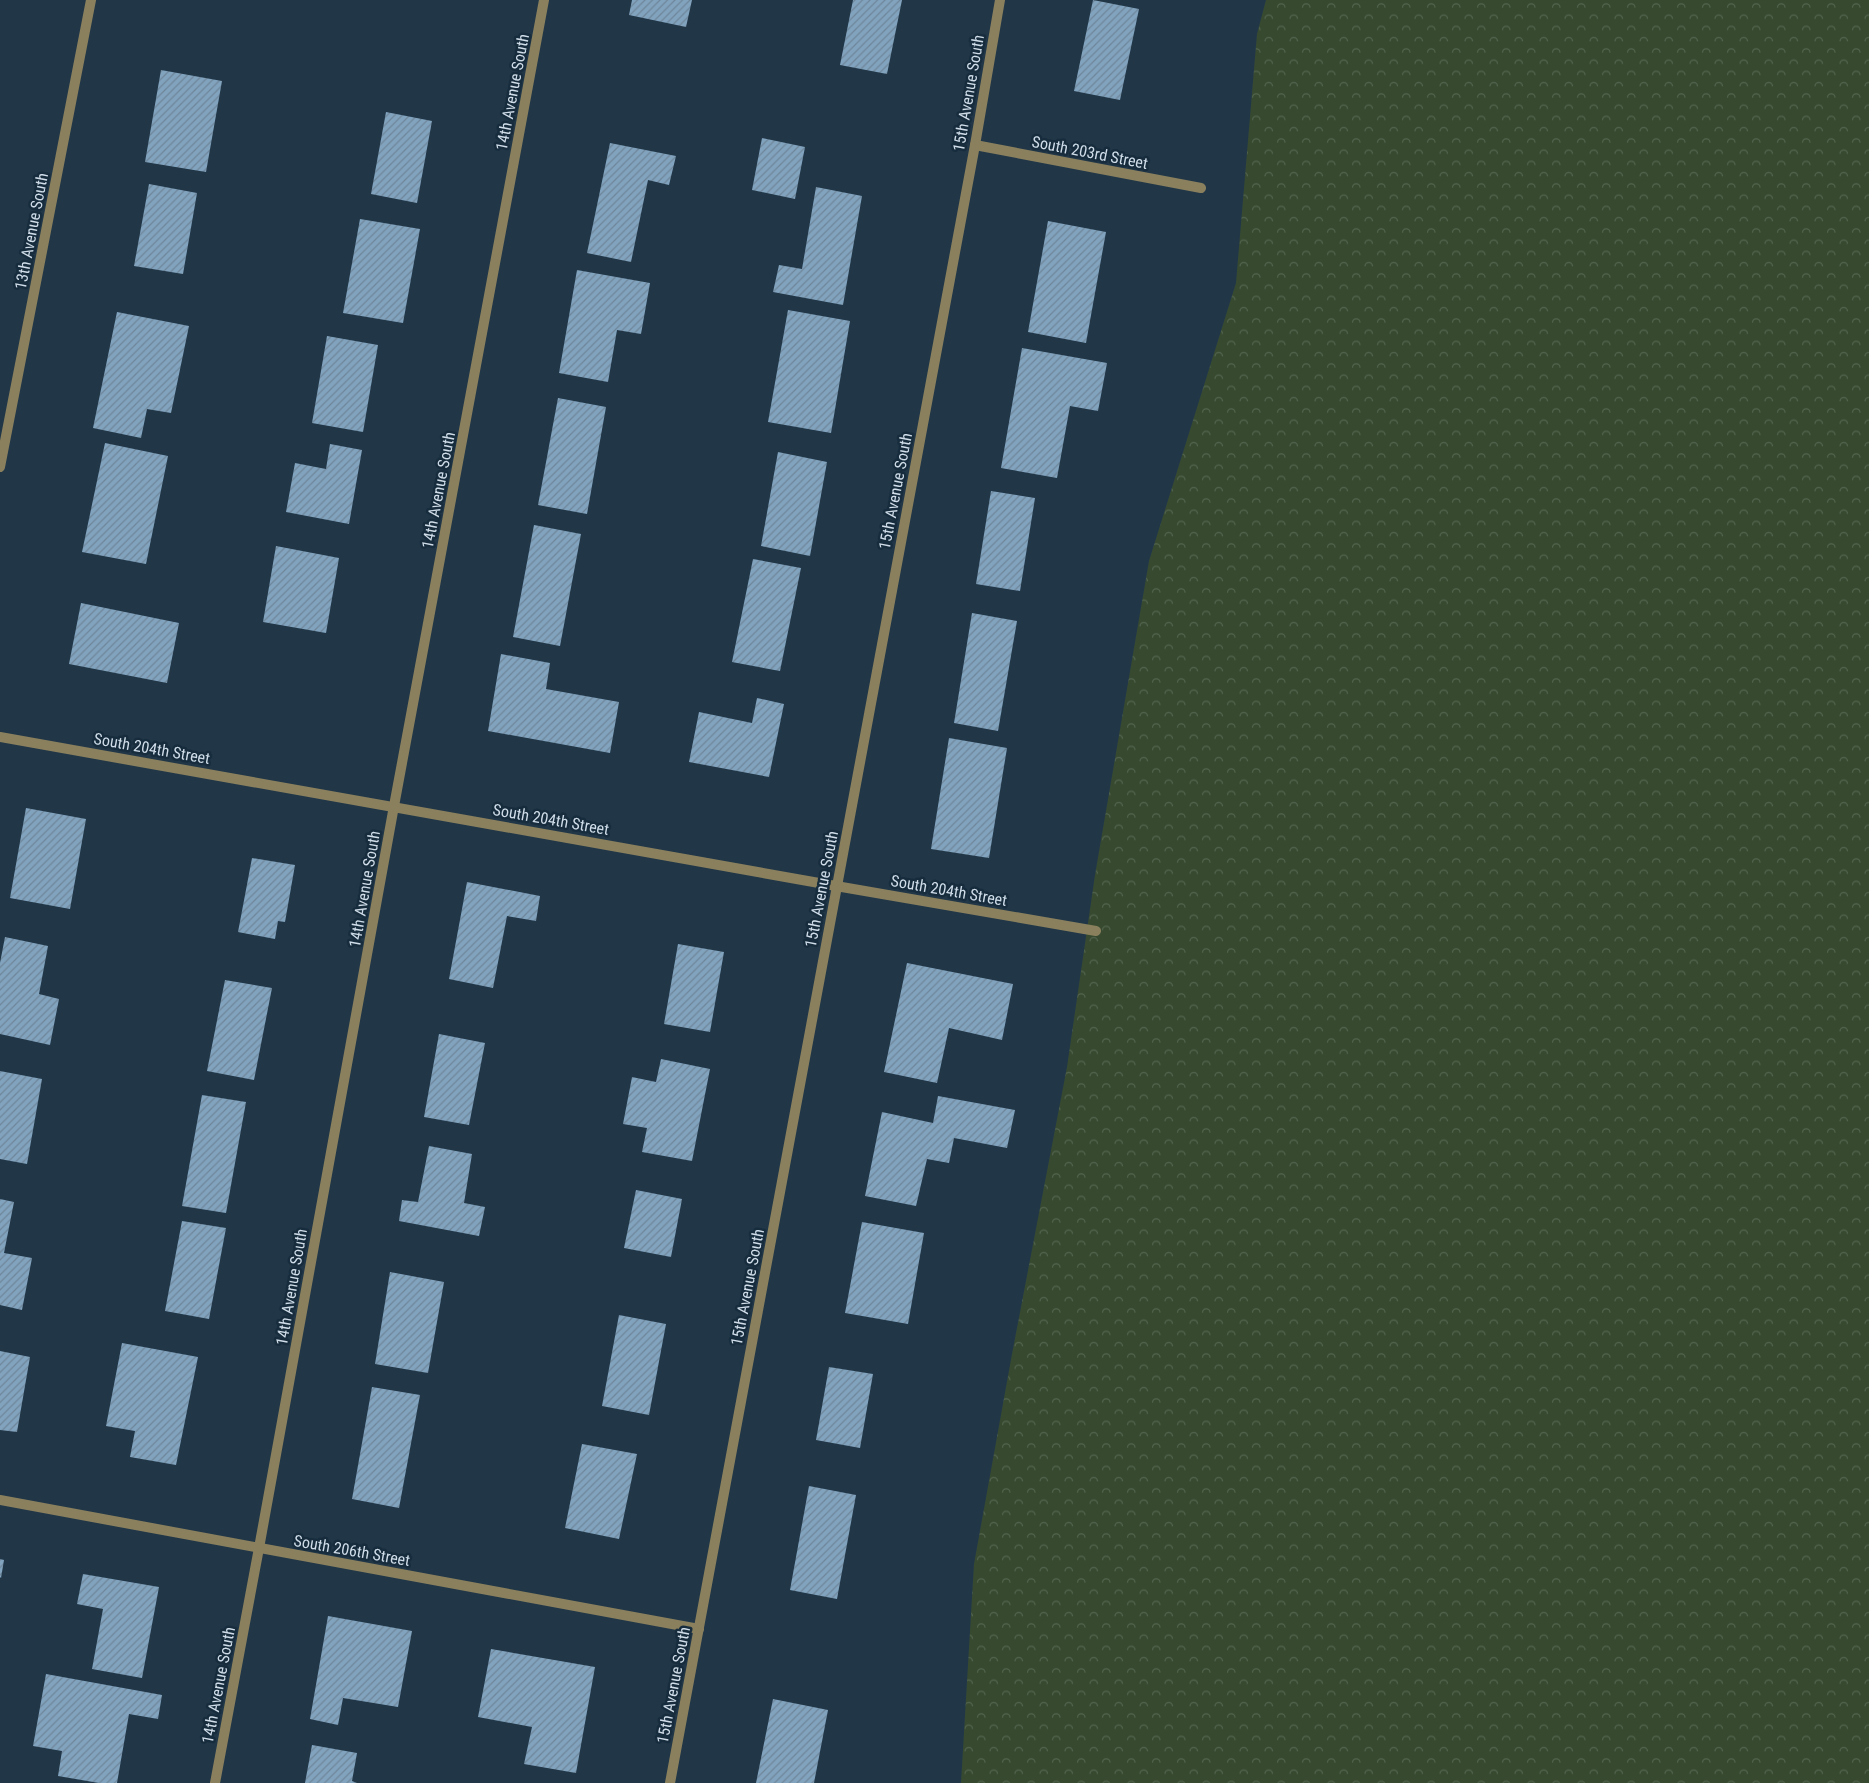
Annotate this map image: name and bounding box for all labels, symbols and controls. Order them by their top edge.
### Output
street label: 14th Avenue South [492,32,533,152]
street label: 15th Avenue South [949,33,988,153]
street label: South 203rd Street [1030,132,1150,173]
street label: 13th Avenue South [11,171,52,291]
street label: 14th Avenue South [418,430,459,550]
street label: 15th Avenue South [875,431,916,551]
street label: South 204th Street [92,729,212,768]
street label: South 204th Street [491,800,611,839]
street label: 14th Avenue South [345,829,384,949]
street label: 15th Avenue South [801,829,842,949]
street label: South 204th Street [889,871,1009,910]
street label: 14th Avenue South [272,1227,311,1347]
street label: 15th Avenue South [727,1227,768,1347]
street label: South 206th Street [292,1531,412,1570]
street label: 14th Avenue South [198,1625,239,1745]
street label: 15th Avenue South [653,1625,694,1745]

